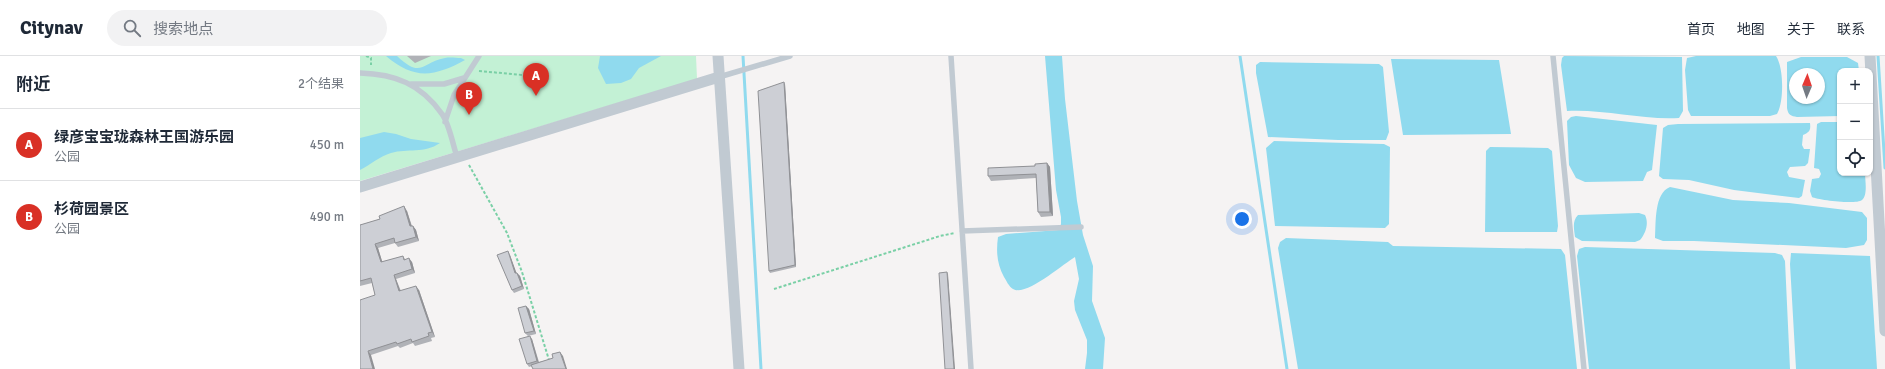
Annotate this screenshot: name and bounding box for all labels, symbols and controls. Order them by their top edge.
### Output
search box [107,10,387,46]
text: Citynav [20,16,83,40]
icon: search [121,17,143,39]
text: 搜索地点 [153,20,213,38]
text: 首页 [1687,21,1715,38]
text: 地图 [1737,21,1765,38]
text: 关于 [1787,21,1815,38]
text: 联系 [1837,21,1865,38]
pin: A [523,63,549,96]
north arrow [1789,68,1825,104]
map controls [1837,68,1873,176]
button: + [1837,68,1873,104]
text: 附近 [16,74,50,95]
text: 2个结果 [298,76,344,92]
pin: B [456,82,482,115]
button: − [1837,104,1873,140]
text: 绿彦宝宝珑森林王国游乐园 [54,128,234,146]
text: A [25,137,33,153]
text: 450 m [310,137,344,153]
button: locate [1837,140,1873,176]
text: 公园 [54,149,80,165]
text: 杉荷园景区 [54,200,129,218]
text: B [25,209,33,225]
text: 490 m [310,209,344,225]
your location [1232,209,1252,229]
text: 公园 [54,221,80,237]

